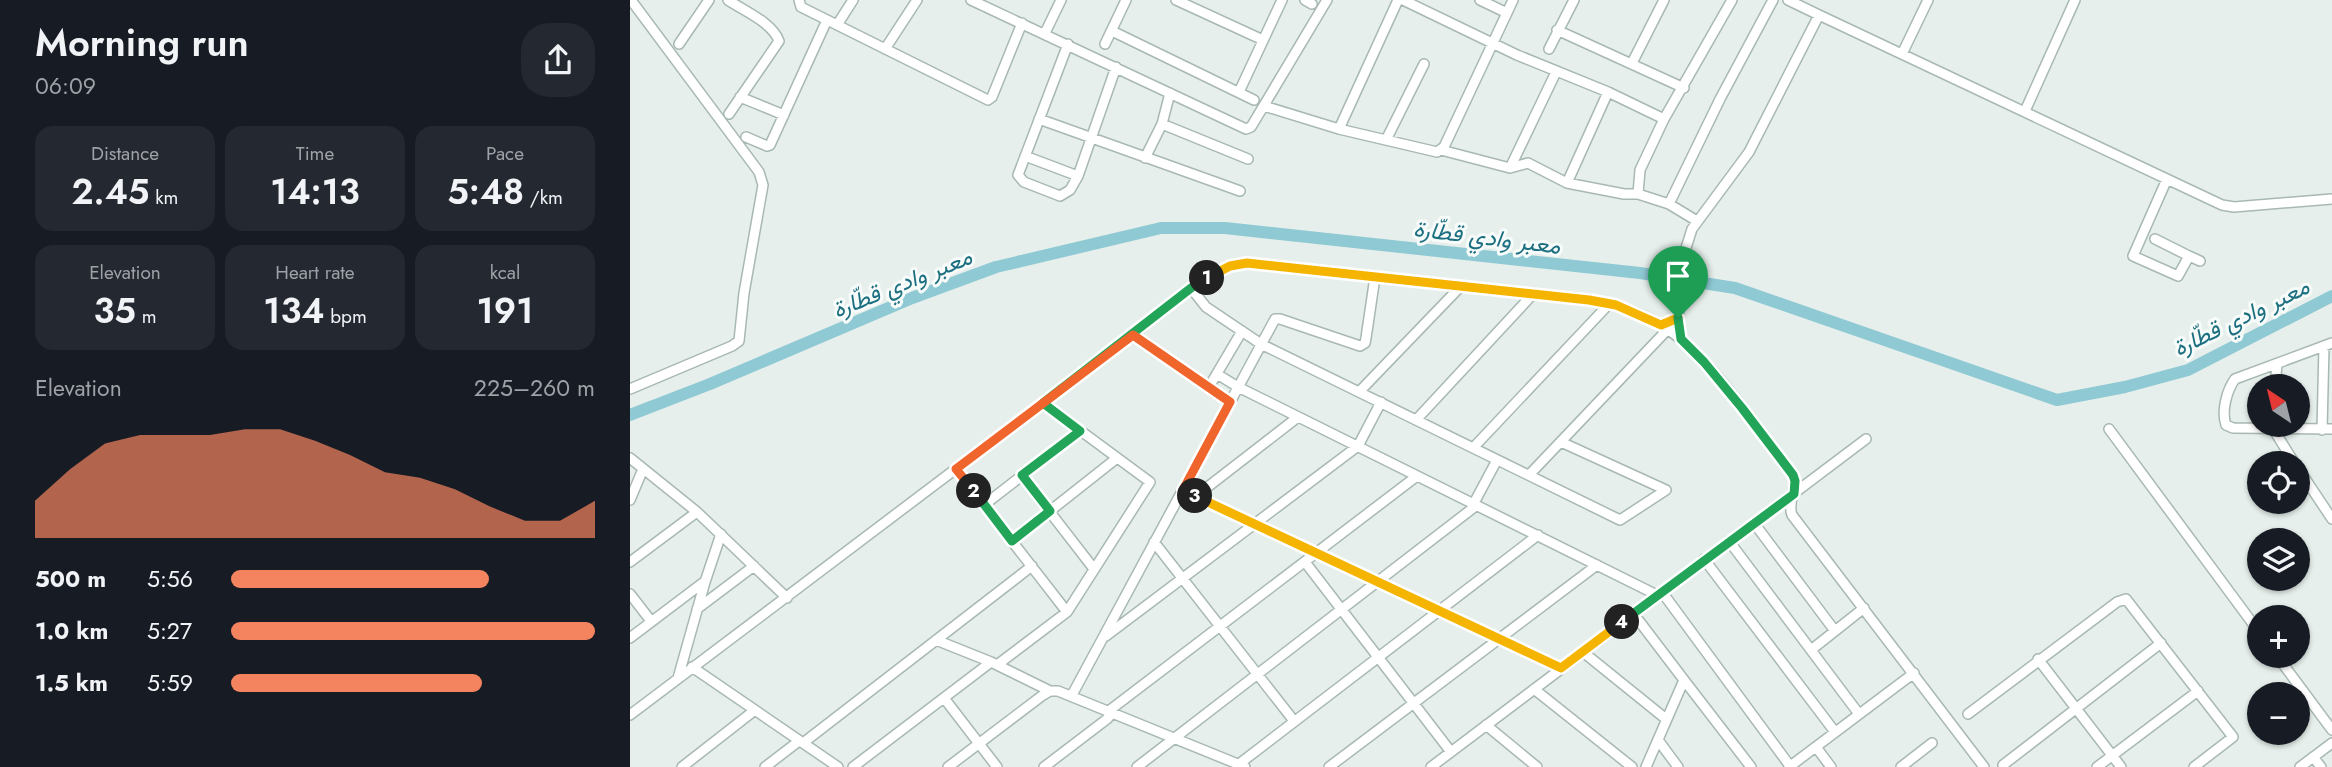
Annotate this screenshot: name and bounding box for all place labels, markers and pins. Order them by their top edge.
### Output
pin [1648,246,1708,318]
pin: 1 [1190,260,1224,296]
pin: 2 [956,474,992,508]
pin: 3 [1178,478,1212,514]
pin: 4 [1604,604,1640,640]

